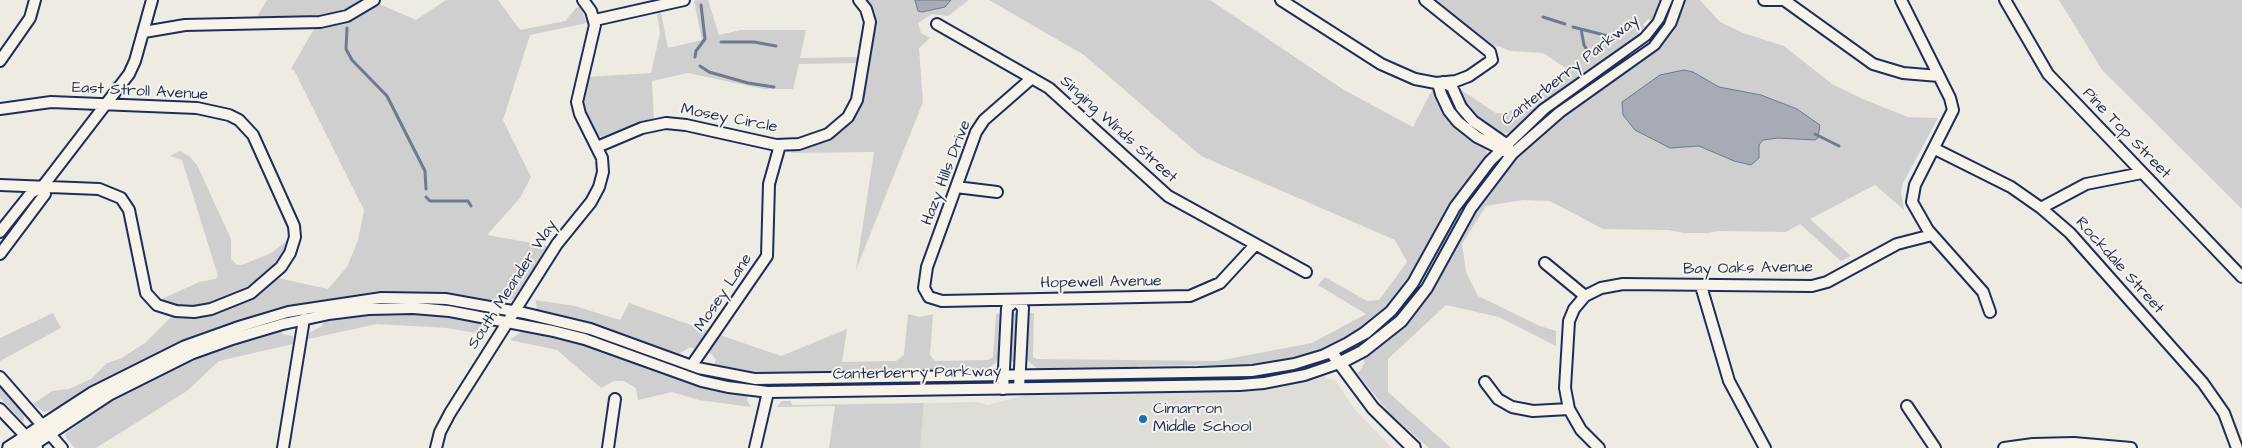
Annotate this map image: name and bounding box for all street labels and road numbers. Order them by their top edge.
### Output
street label: Canterberry Parkway [1499,11,1643,131]
street label: Singing Winds Street [1055,72,1181,188]
street label: East Stroll Avenue [71,79,209,105]
street label: Pine Top Street [2078,84,2174,184]
street label: Mosey Circle [679,100,779,138]
street label: Hazy Hills Drive [918,118,976,228]
street label: Rockdale Street [2070,214,2168,318]
street label: South Meander Way [464,217,562,353]
street label: Mosey Lane [691,250,757,336]
street label: Bay Oaks Avenue [1683,258,1813,280]
street label: Hopewell Avenue [1040,272,1162,294]
street label: Canterberry Parkway [832,363,1002,385]

